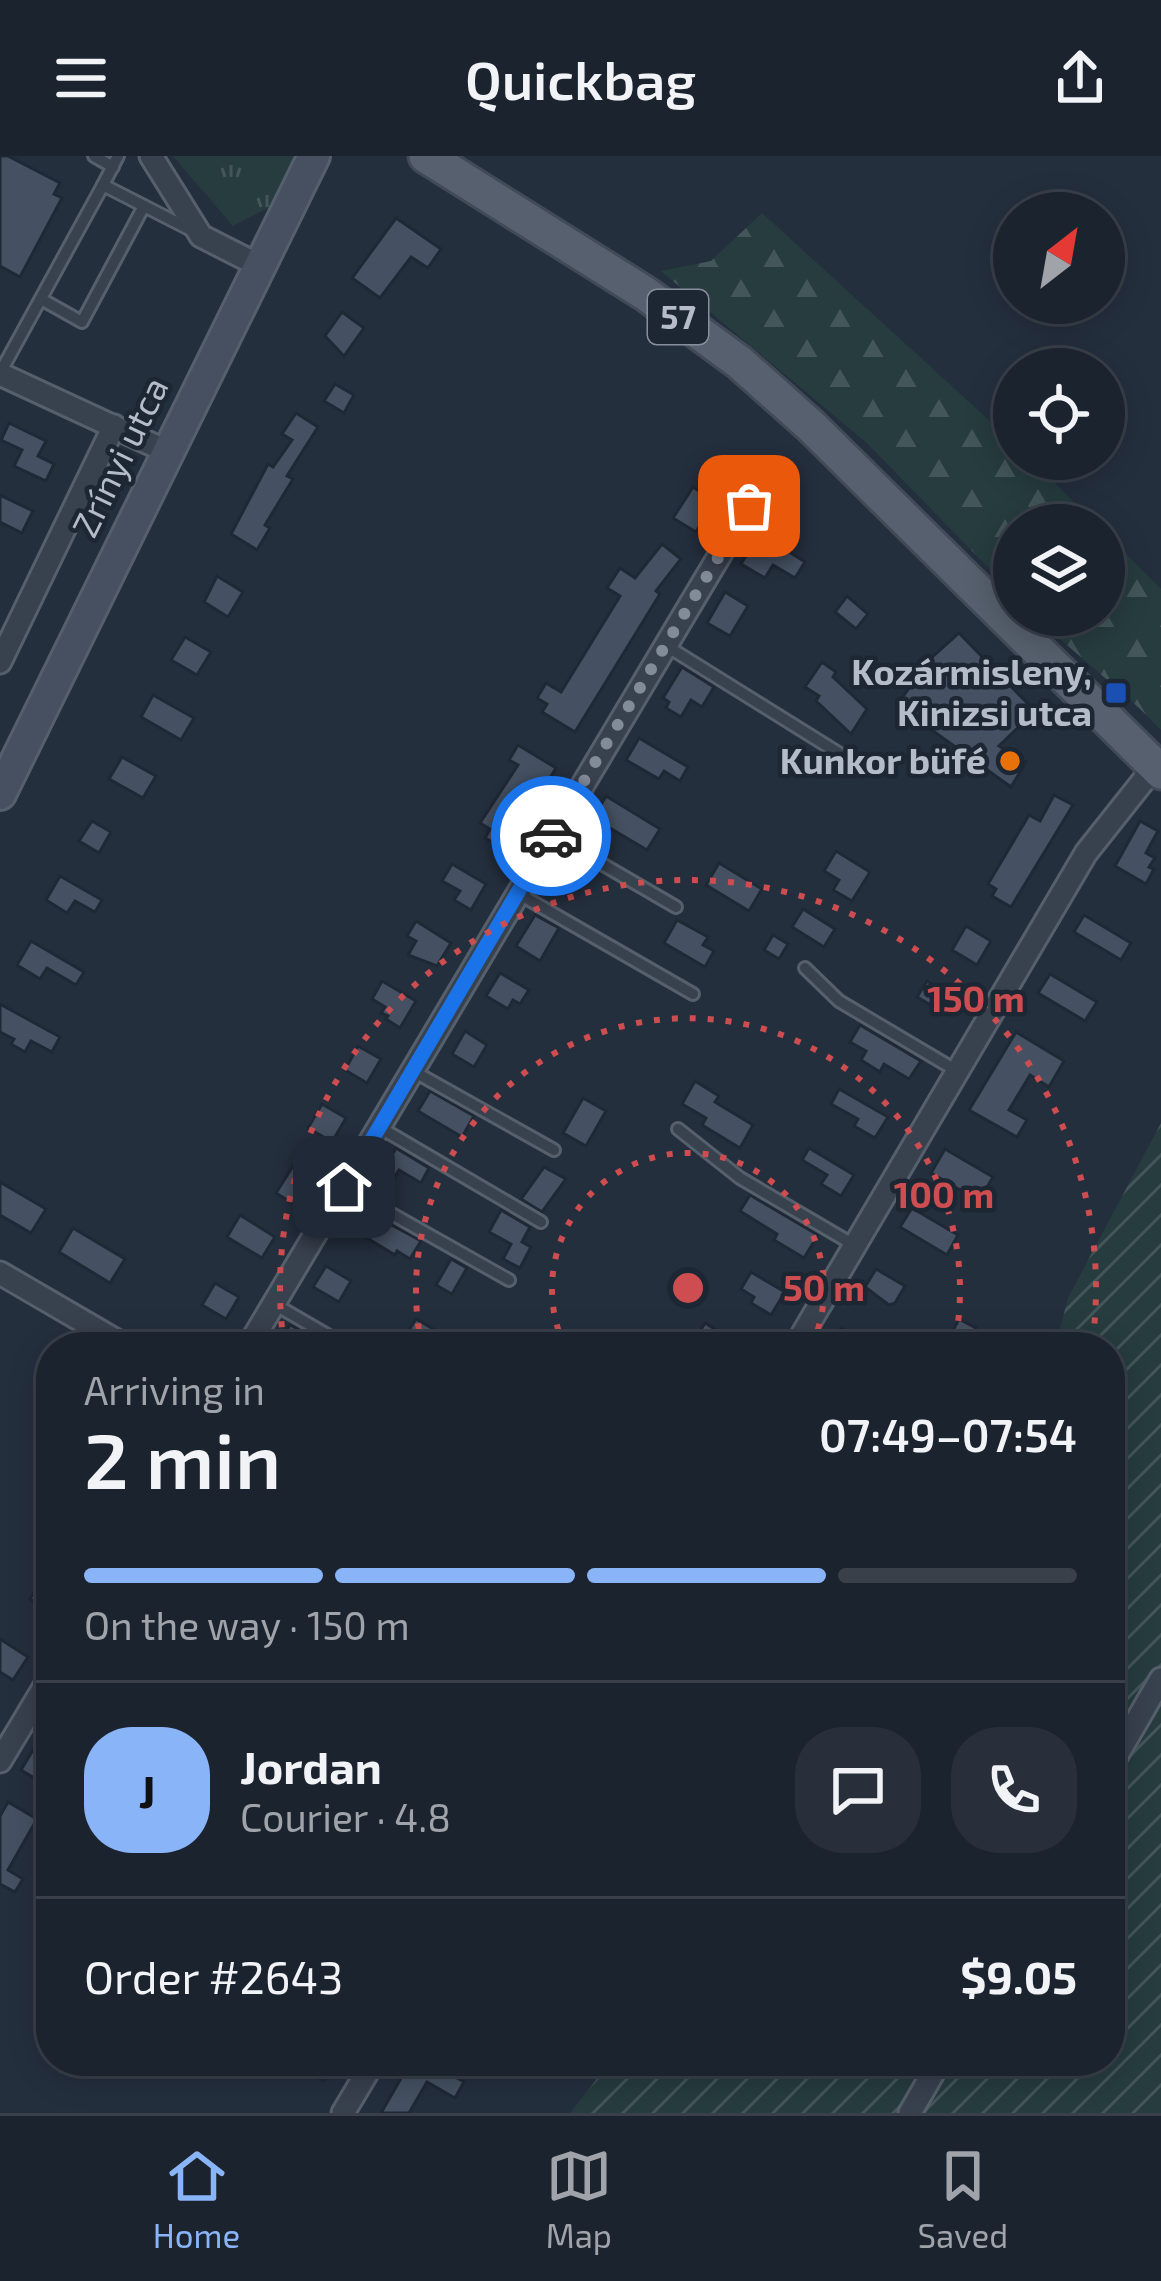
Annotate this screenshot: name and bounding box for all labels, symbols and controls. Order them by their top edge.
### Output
icon: menu [48,45,114,111]
icon: share [1047,45,1113,111]
text: Quickbag [465,46,696,111]
north arrow [993,192,1125,324]
map controls [993,192,1125,636]
road number: 57 [648,290,708,344]
button: locate [993,348,1125,480]
street label: Zrínyi utca [62,369,176,543]
pin [698,455,800,557]
icon: bag [716,473,782,539]
button: layers [993,504,1125,636]
place label: Kozármisleny, Kinizsi utca [851,649,1092,733]
marker: Kozármisleny, Kinizsi utca [1103,680,1129,706]
place label: Kunkor büfé [780,738,986,781]
marker: Kunkor büfé [997,748,1023,774]
courier [491,776,611,896]
icon: car [518,803,584,869]
text: 150 m [927,976,1025,1019]
pin [293,1136,395,1238]
icon: home [311,1154,377,1220]
text: 100 m [894,1172,994,1215]
text: 50 m [783,1265,865,1308]
centre of rings [667,1267,709,1309]
text: Arriving in [84,1366,265,1413]
text: 07:49–07:54 [819,1407,1077,1461]
text: 2 min [84,1411,281,1505]
text: On the way · 150 m [84,1601,410,1648]
button: chat [795,1727,921,1853]
button: phone [951,1727,1077,1853]
text: Jordan [240,1739,382,1793]
text: J [139,1763,155,1817]
text: Courier · 4.8 [240,1793,451,1840]
text: Order #2643 [84,1949,343,2003]
text: $9.05 [960,1949,1077,2003]
tab: Home [153,2143,240,2255]
tab: Map [546,2143,612,2255]
tab: Saved [918,2143,1008,2255]

